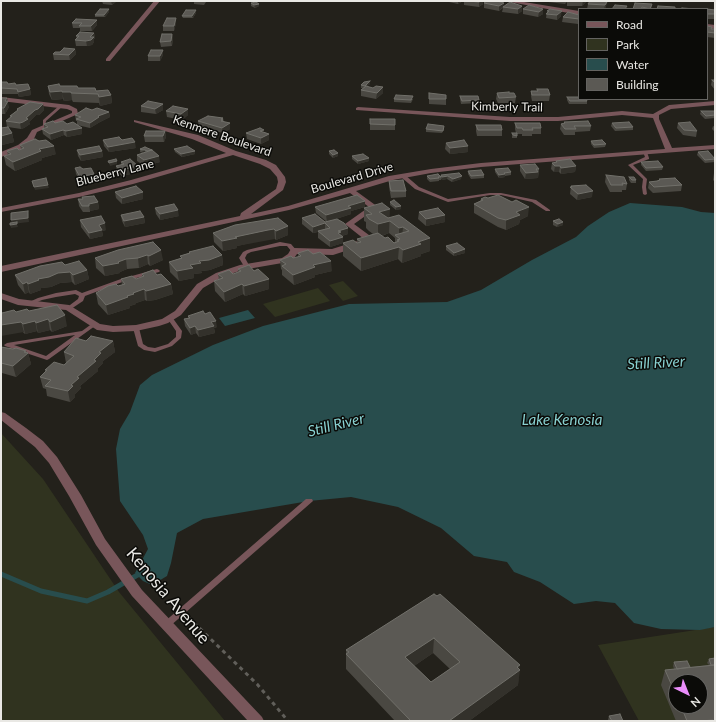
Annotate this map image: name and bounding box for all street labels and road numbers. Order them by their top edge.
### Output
street label: Kimberly Trail [471,99,543,115]
street label: Kenmere Boulevard [171,112,273,160]
street label: Blueberry Lane [75,156,155,190]
street label: Boulevard Drive [309,159,395,197]
street label: Kenosia Avenue [122,544,214,648]

